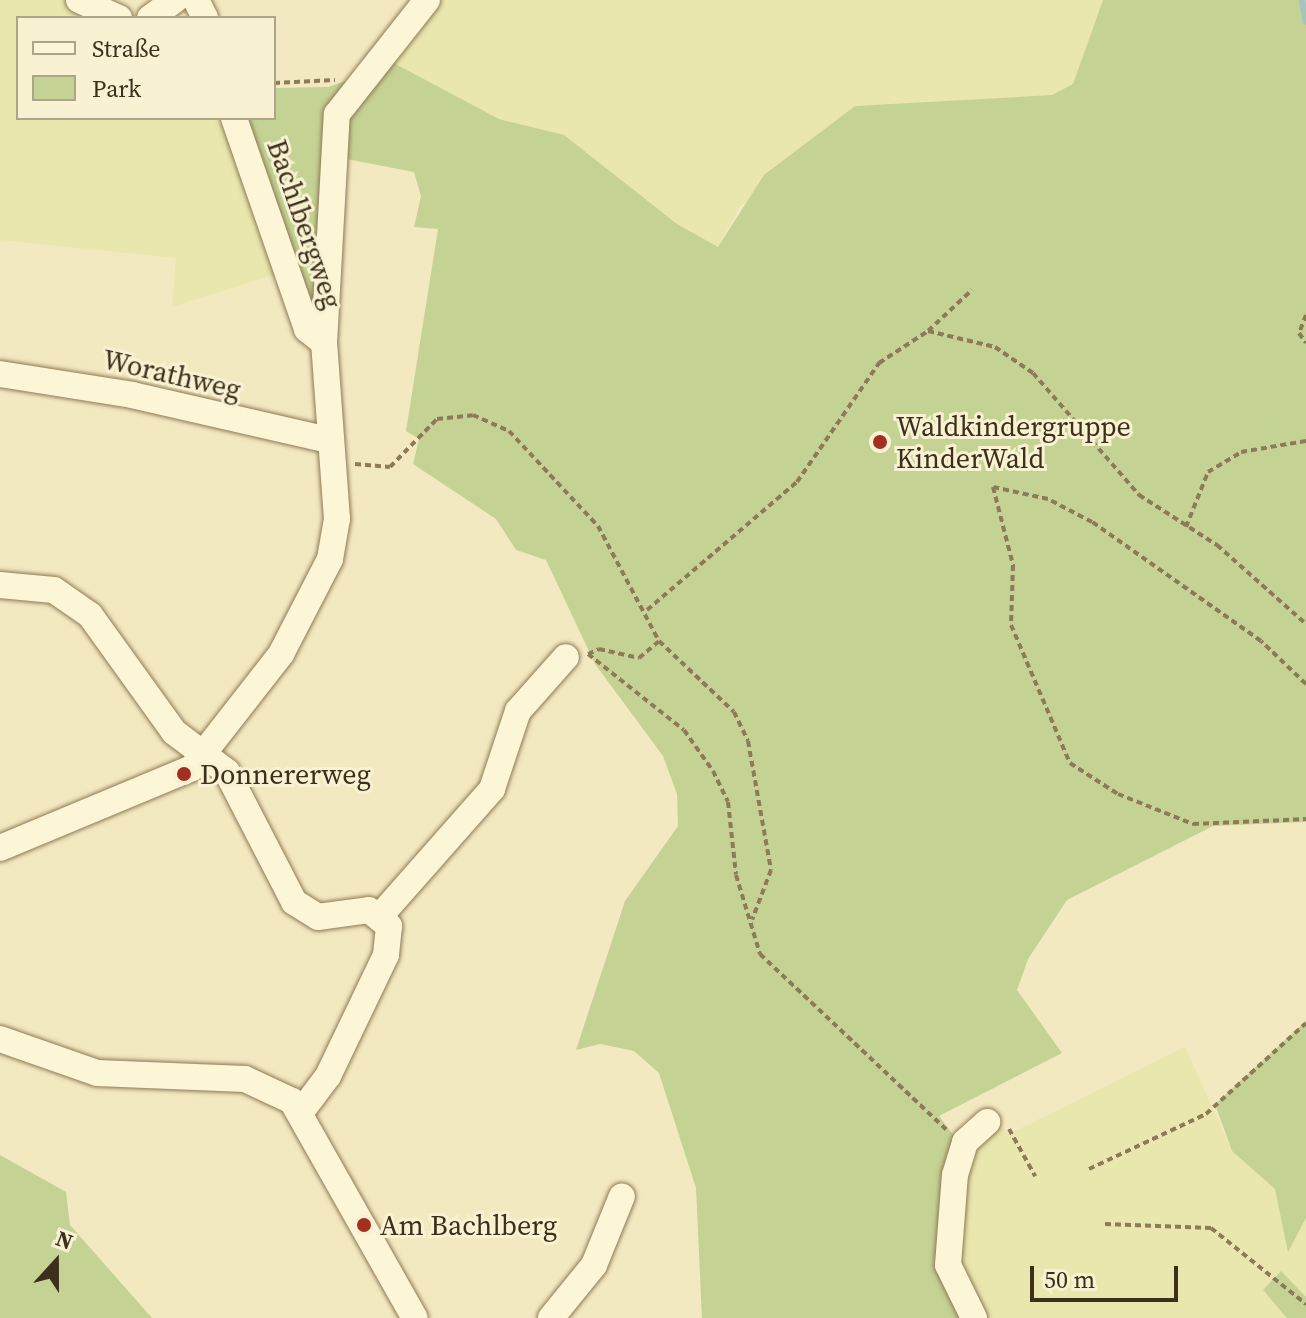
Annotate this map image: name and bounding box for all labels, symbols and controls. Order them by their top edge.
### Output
legend [16,16,276,120]
text: Straße [92,32,160,65]
text: Park [92,72,141,105]
street label: Bachlbergweg [260,135,350,313]
street label: Worathweg [100,342,244,406]
place label: Waldkindergruppe KinderWald [896,409,1131,475]
marker: Waldkindergruppe KinderWald [871,433,889,451]
place label: Donnererweg [200,757,371,791]
marker: Donnererweg [175,765,193,783]
place label: Am Bachlberg [380,1208,557,1242]
marker: Am Bachlberg [355,1216,373,1234]
north arrow [16,1222,96,1302]
text: N [52,1223,77,1256]
scale bar [1034,1250,1182,1300]
text: 50 m [1044,1263,1095,1296]

